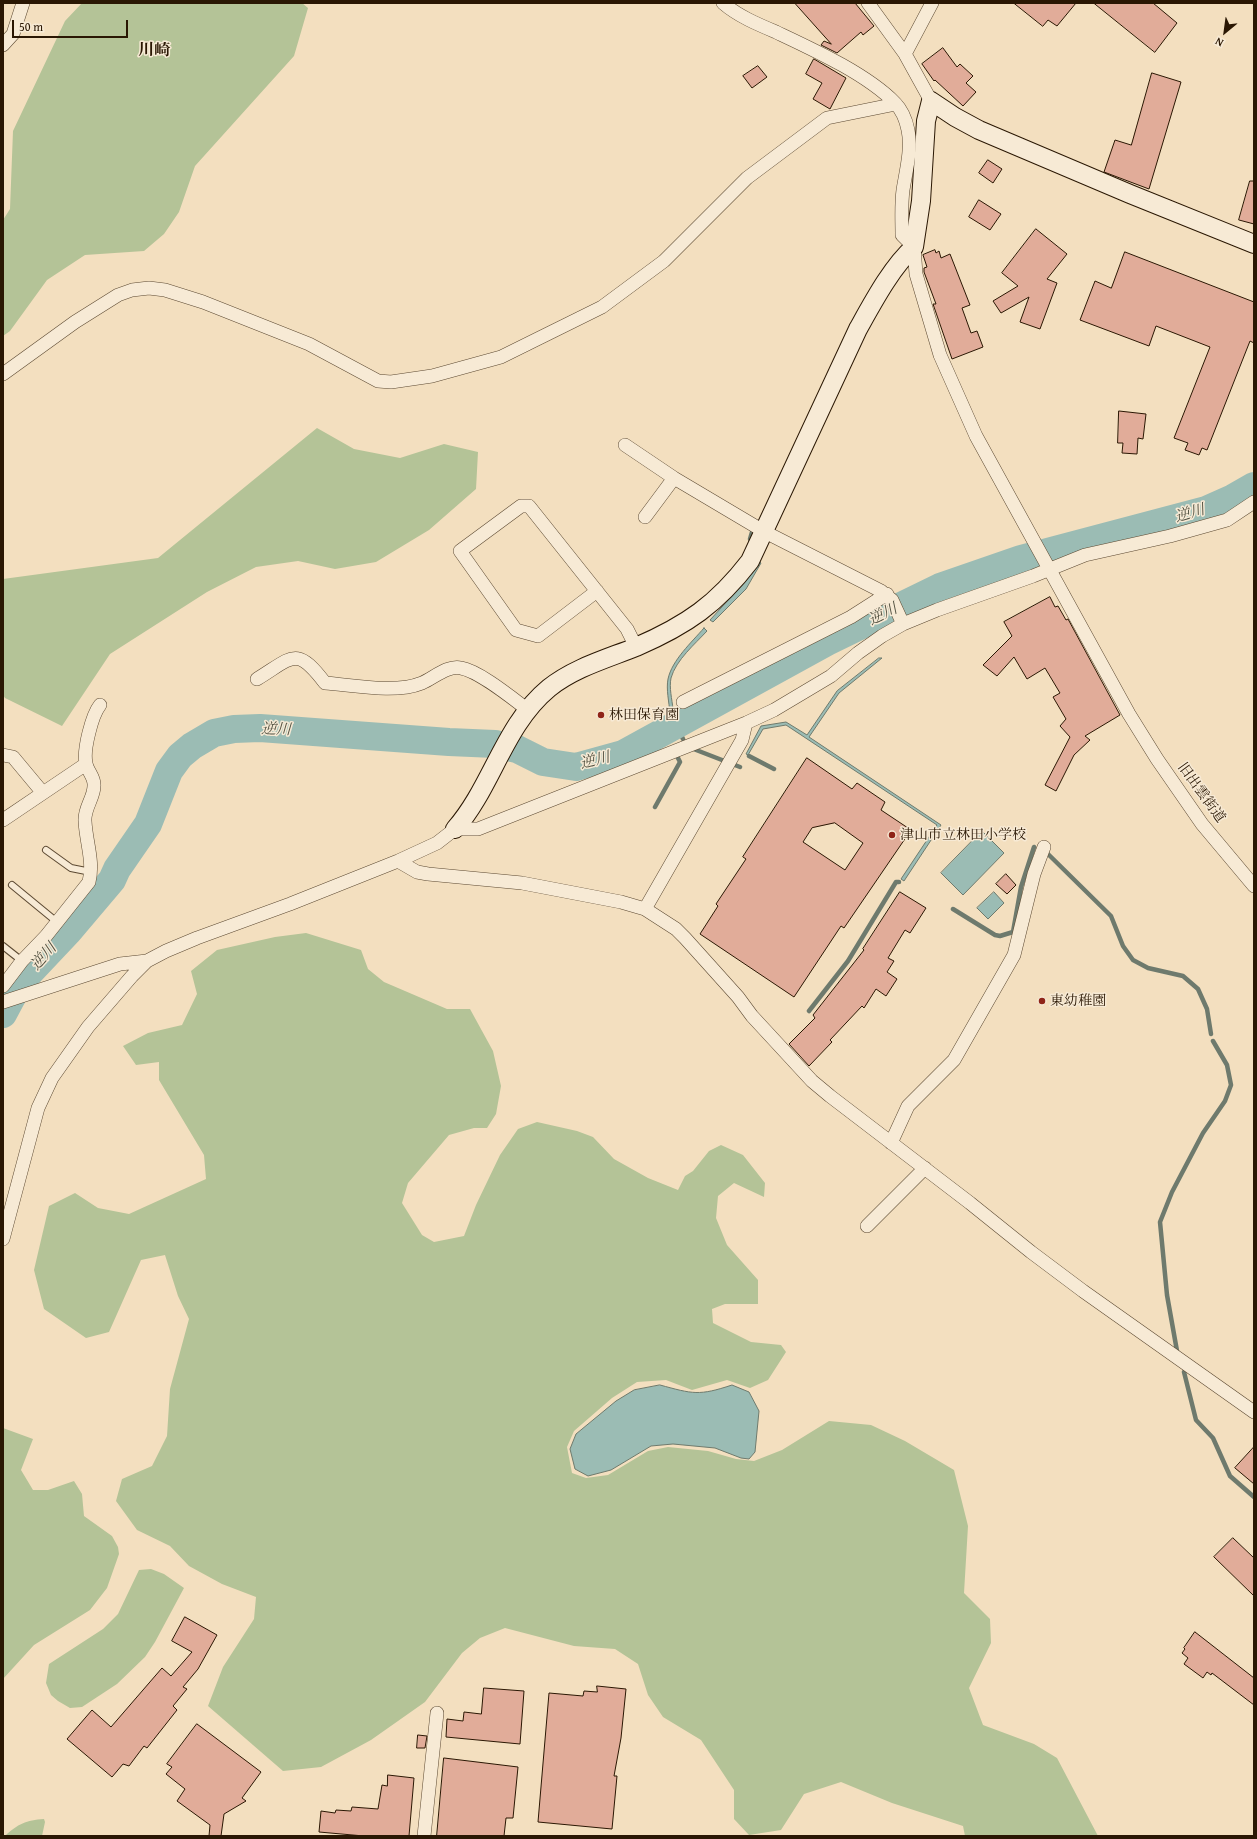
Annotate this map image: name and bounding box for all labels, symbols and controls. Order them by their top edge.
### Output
scale bar [14,12,130,38]
north arrow [1205,12,1245,52]
text: 50 m [19,18,43,35]
text: N [1212,34,1226,51]
district label: 川崎 [138,41,170,61]
water label: 逆川 [1173,501,1207,527]
water label: 逆川 [866,600,900,630]
place label: 林田保育園 [609,707,679,723]
marker: 林田保育園 [596,710,606,720]
water label: 逆川 [261,720,291,740]
water label: 逆川 [578,749,612,773]
street label: 旧出雲街道 [1174,760,1228,826]
place label: 津山市立林田小学校 [900,827,1026,843]
marker: 津山市立林田小学校 [887,830,897,840]
water label: 逆川 [27,940,61,974]
place label: 東幼稚園 [1050,993,1106,1009]
marker: 東幼稚園 [1037,996,1047,1006]

